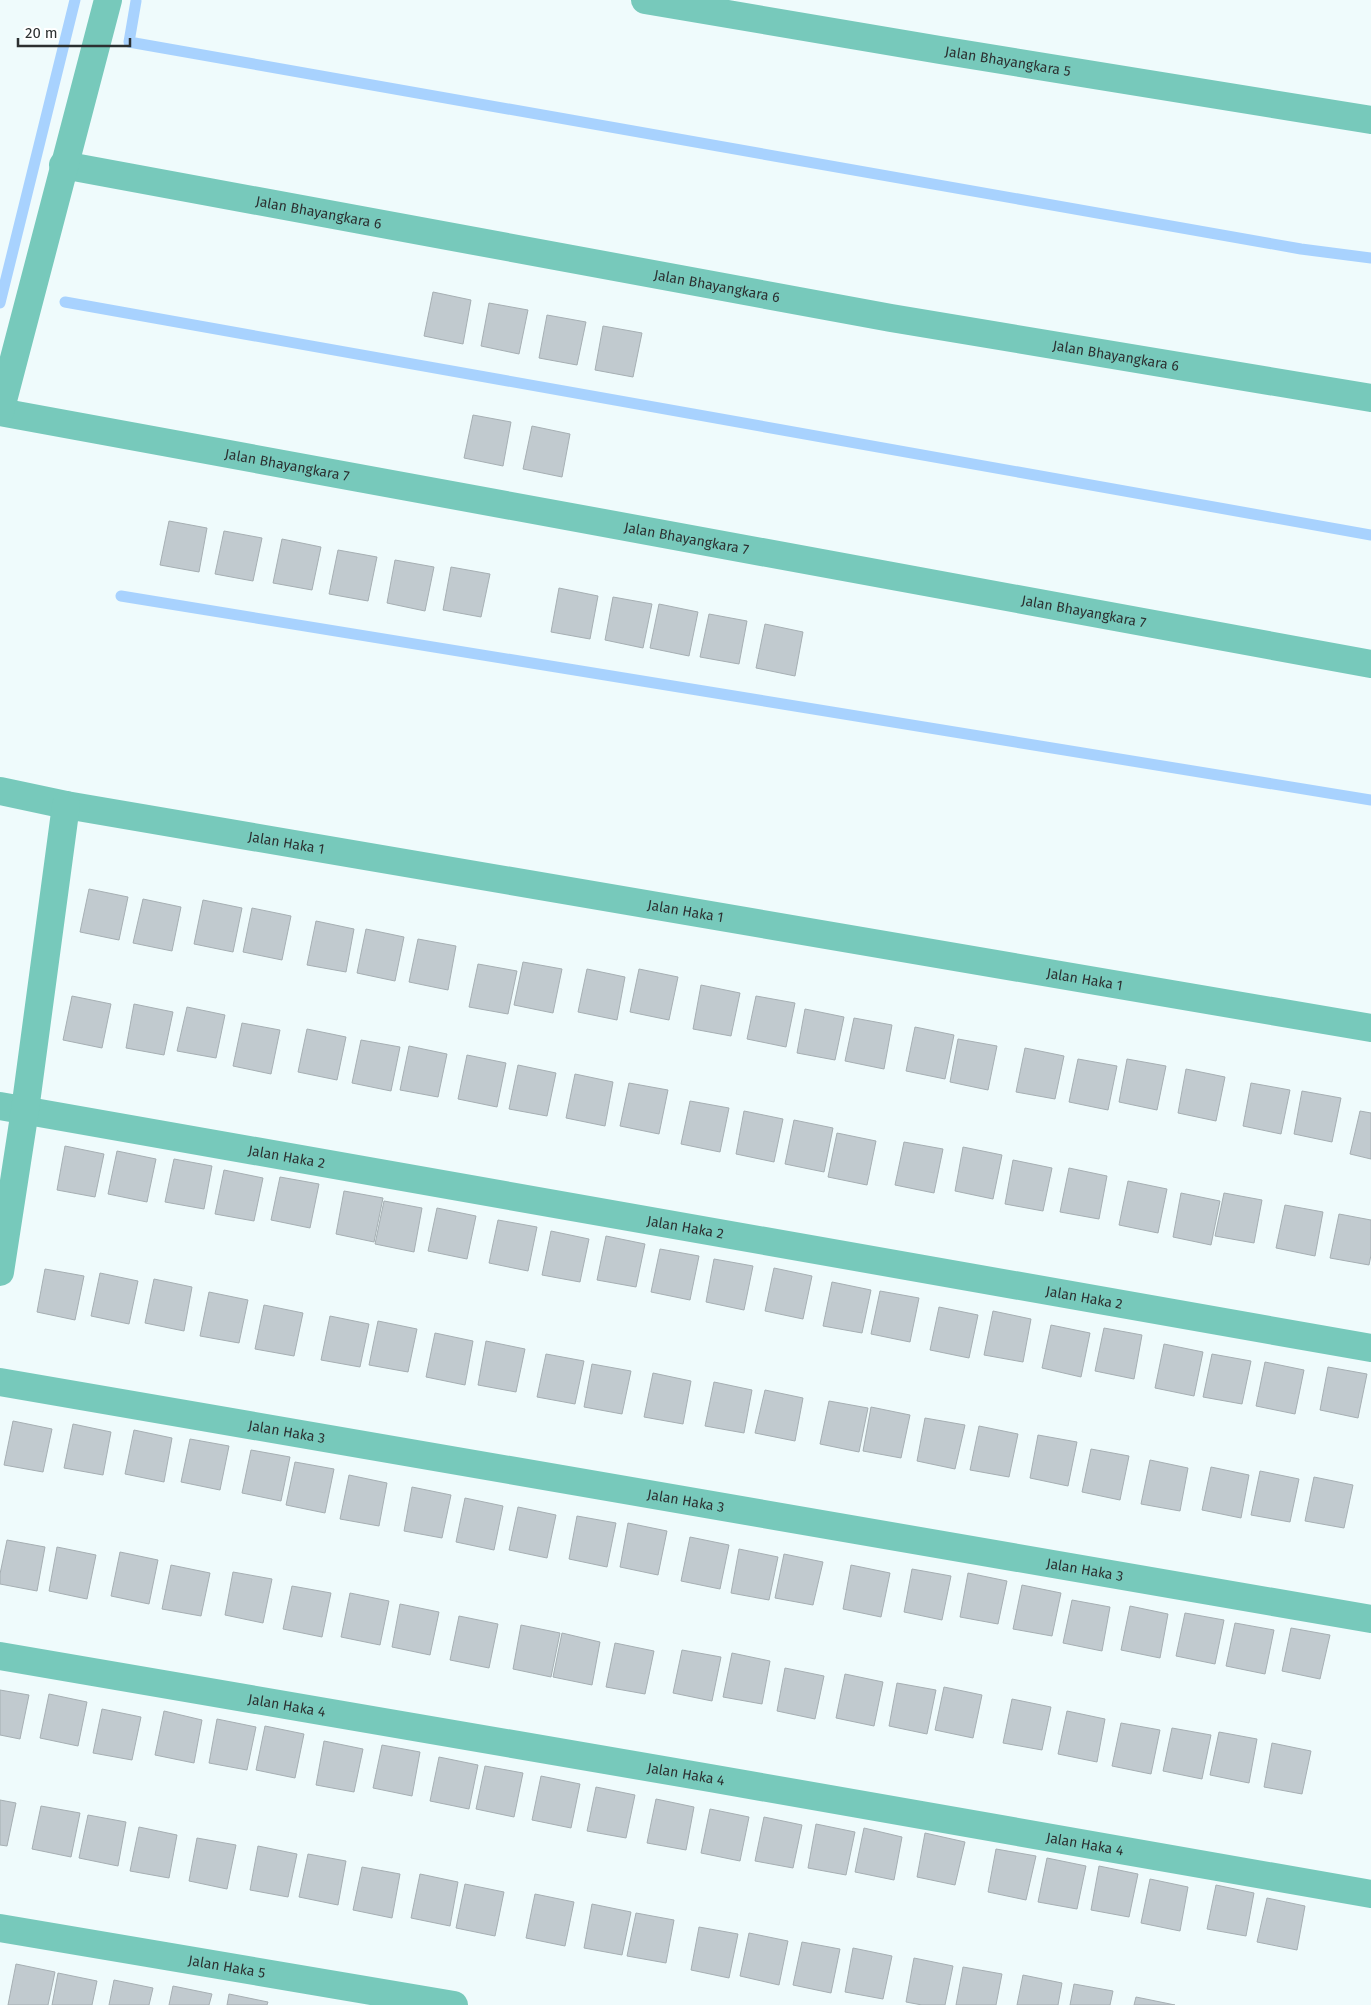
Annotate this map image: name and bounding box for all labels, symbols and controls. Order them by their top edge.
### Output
scale bar [18,15,130,47]
text: 20 m [25,24,58,42]
street label: Jalan Bhayangkara 5 [944,43,1072,80]
street label: Jalan Bhayangkara 6 [254,193,383,233]
street label: Jalan Bhayangkara 6 [653,266,781,306]
street label: Jalan Bhayangkara 6 [1051,337,1180,375]
street label: Jalan Bhayangkara 7 [223,445,351,485]
street label: Jalan Bhayangkara 7 [623,519,750,558]
street label: Jalan Bhayangkara 7 [1020,592,1147,631]
street label: Jalan Haka 1 [247,828,326,858]
street label: Jalan Haka 1 [646,897,725,926]
street label: Jalan Haka 1 [1045,965,1124,994]
street label: Jalan Haka 2 [247,1142,326,1172]
street label: Jalan Haka 2 [646,1212,725,1243]
street label: Jalan Haka 2 [1044,1283,1124,1313]
street label: Jalan Haka 3 [247,1417,326,1447]
street label: Jalan Haka 3 [646,1486,726,1516]
street label: Jalan Haka 3 [1045,1555,1125,1585]
street label: Jalan Haka 4 [247,1691,327,1721]
street label: Jalan Haka 4 [646,1759,726,1790]
street label: Jalan Haka 4 [1045,1829,1125,1860]
street label: Jalan Haka 5 [187,1952,266,1982]

